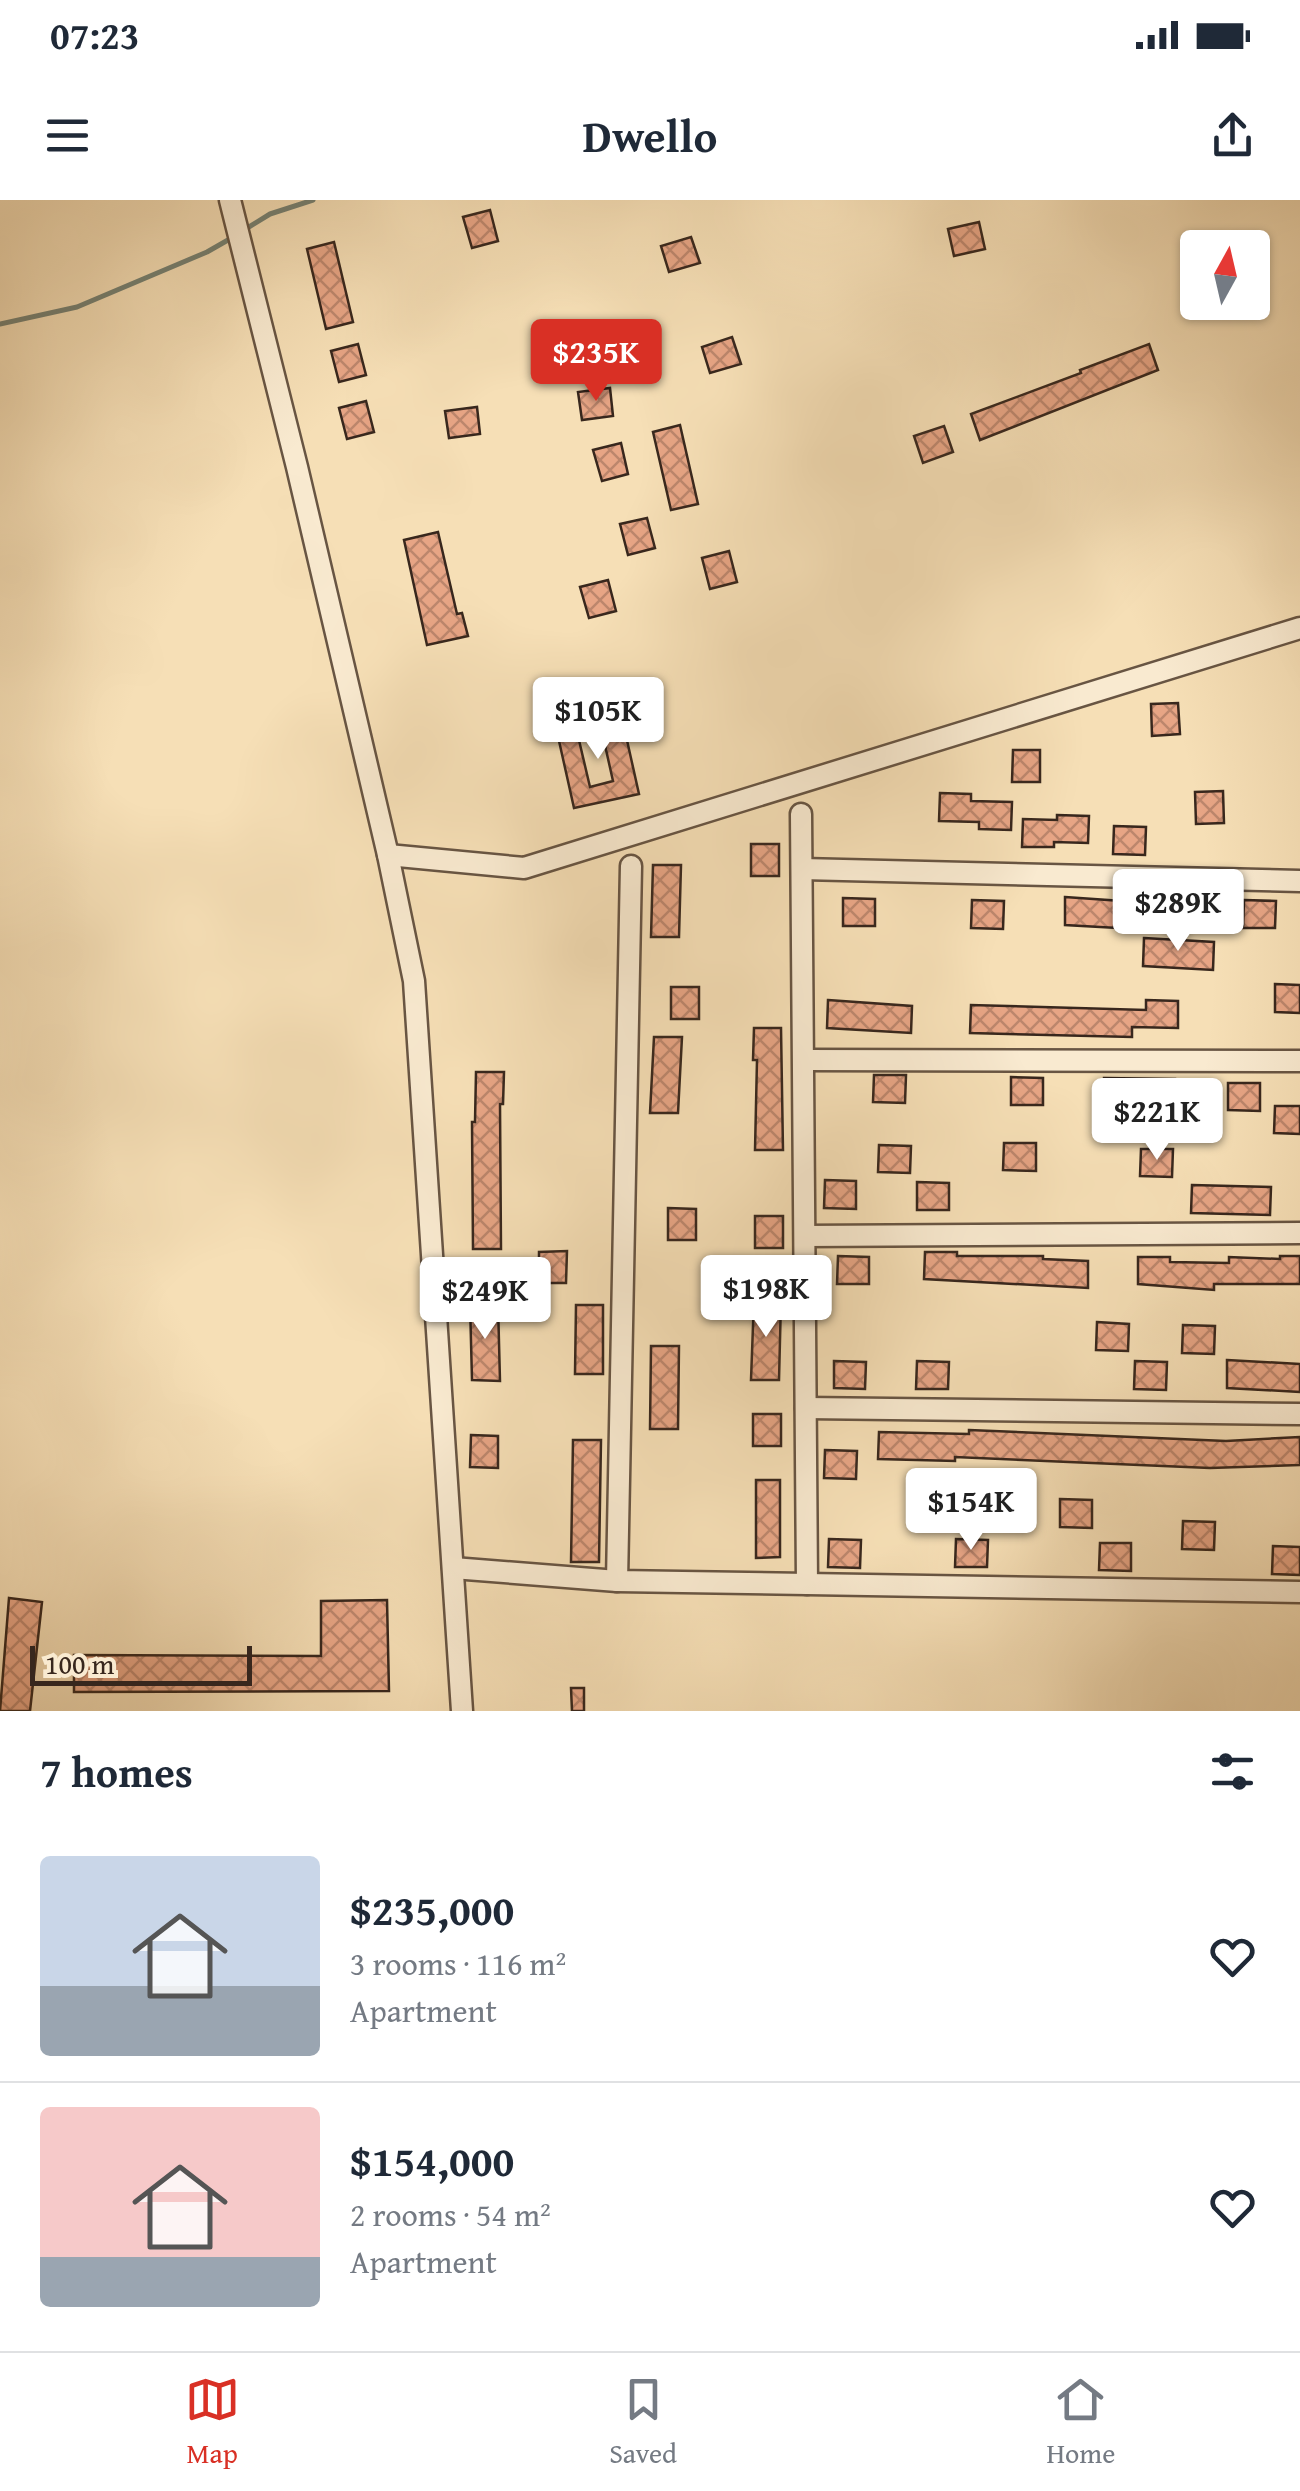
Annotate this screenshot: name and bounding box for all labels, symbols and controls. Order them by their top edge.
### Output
text: 07:23 [50,7,140,63]
text: Dwello [583,103,717,168]
icon: menu [40,108,95,163]
icon: share [1205,108,1260,163]
north arrow [1180,230,1270,320]
map controls [1180,230,1270,320]
pin: $235K [526,319,666,404]
text: $235K [553,328,639,375]
pin: $105K [528,677,668,762]
text: $105K [555,686,641,733]
pin: $289K [1108,869,1248,954]
text: $289K [1135,878,1221,925]
pin: $221K [1087,1078,1227,1163]
text: $221K [1114,1087,1200,1134]
pin: $198K [696,1255,836,1340]
pin: $249K [415,1257,555,1342]
text: $198K [723,1264,809,1311]
text: $249K [442,1266,528,1313]
pin: $154K [901,1468,1041,1553]
text: $154K [928,1477,1014,1524]
scale bar [30,1641,252,1686]
text: 100 m [45,1643,114,1684]
text: 7 homes [40,1741,193,1802]
icon: filters [1205,1744,1260,1799]
text: $235,000 [350,1879,514,1940]
icon: home [120,1896,240,2016]
icon: heart [1205,1929,1260,1984]
text: 3 rooms · 116 m² [350,1940,566,1987]
text: Apartment [350,1987,497,2034]
text: $154,000 [350,2130,514,2191]
icon: home [120,2147,240,2267]
icon: heart [1205,2180,1260,2235]
text: 2 rooms · 54 m² [350,2191,551,2238]
text: Apartment [350,2238,497,2285]
tab: Map [185,2372,240,2473]
tab: Saved [609,2372,677,2473]
tab: Home [1046,2372,1115,2473]

